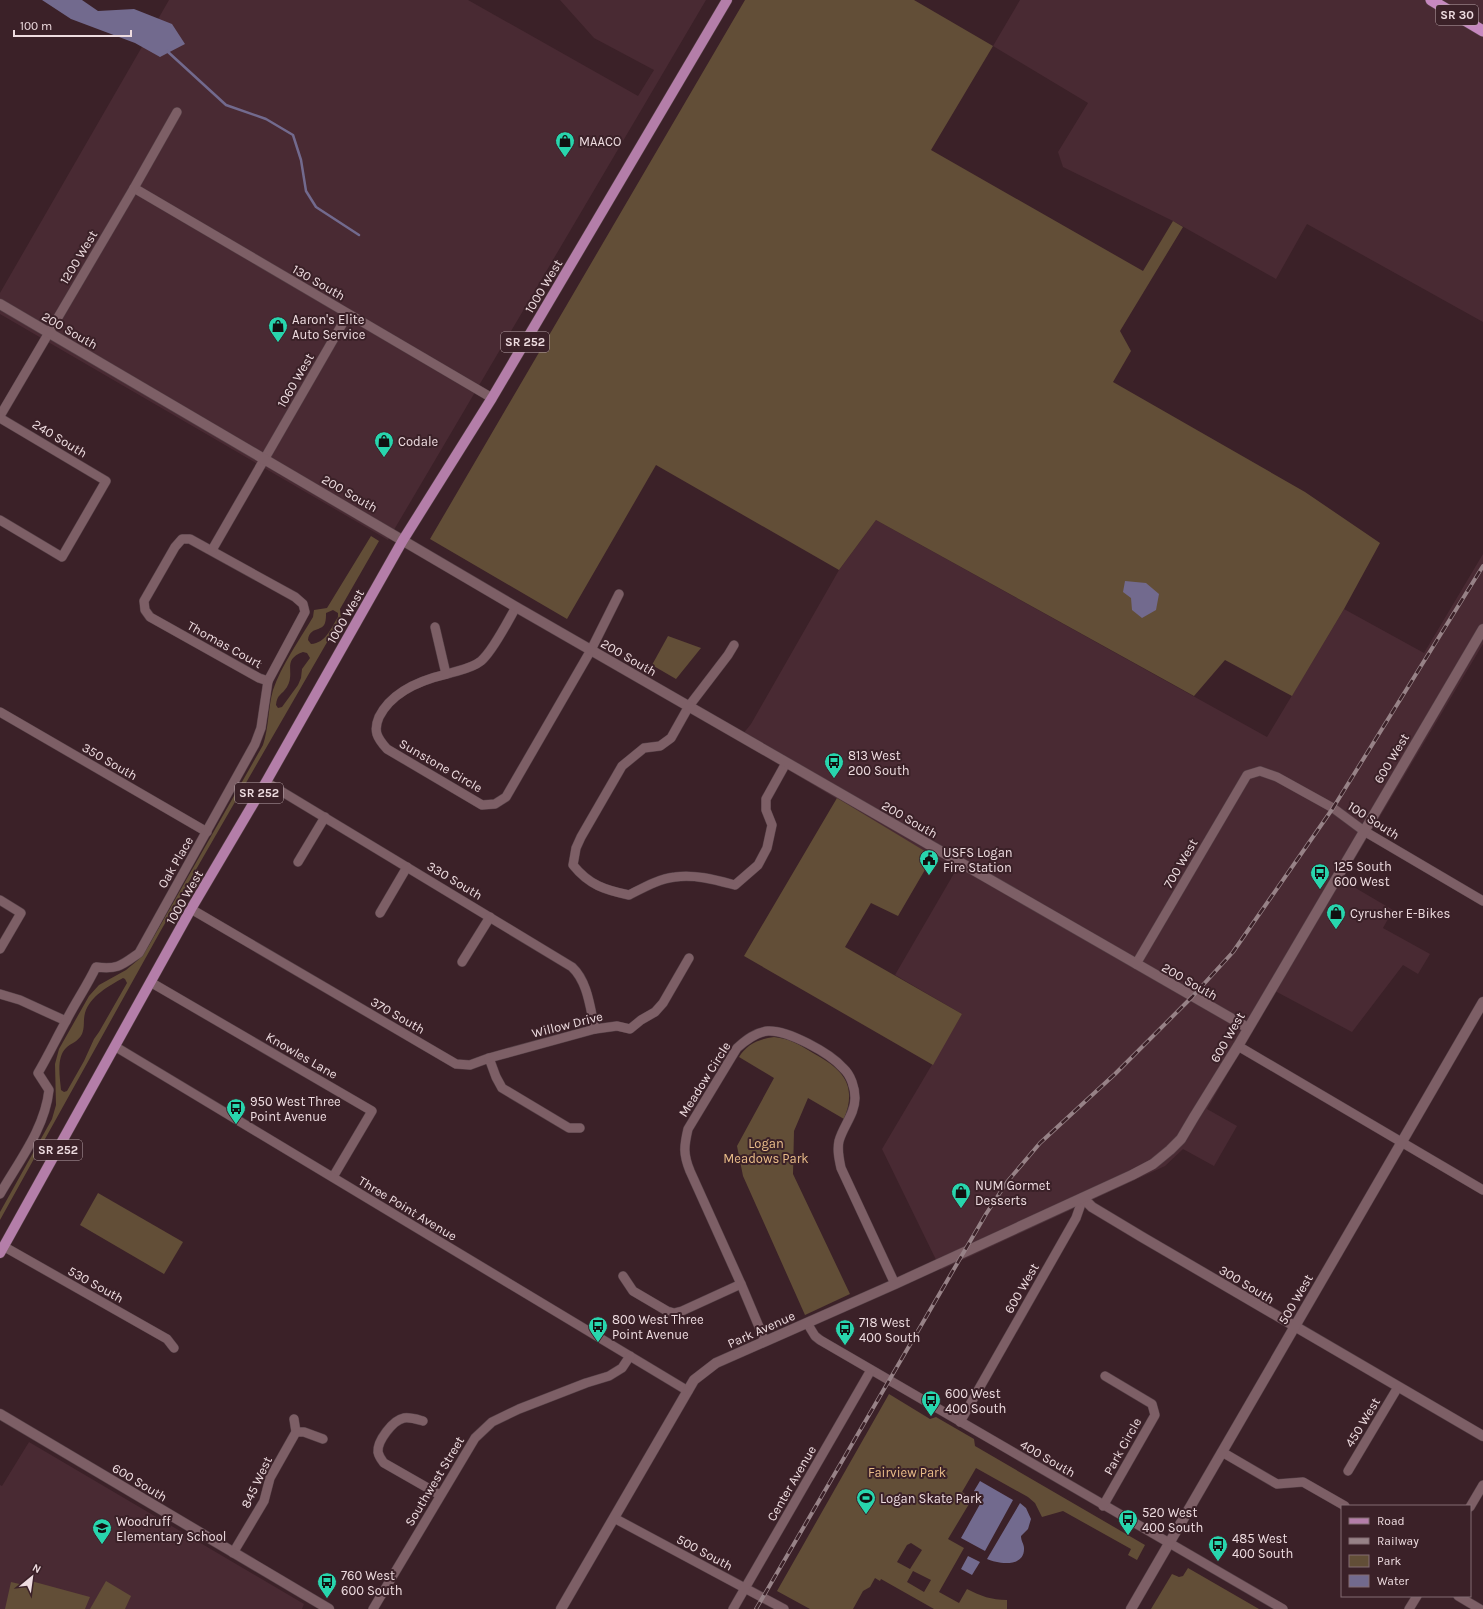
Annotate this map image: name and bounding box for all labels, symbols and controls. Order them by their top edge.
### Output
road number: SR 30 [1436,5,1478,25]
scale bar [14,12,131,38]
text: 100 m [20,19,52,33]
shop icon: MAACO [554,130,576,158]
place label: MAACO [579,134,621,149]
street label: 1200 West [57,228,100,287]
street label: 1000 West [522,257,565,316]
street label: 130 South [290,261,348,304]
street label: 200 South [39,309,100,352]
place label: Aaron's Elite Auto Service [292,312,366,342]
shop icon: Aaron's Elite Auto Service [267,315,289,343]
road number: SR 252 [501,332,549,352]
street label: 1060 West [274,350,317,410]
street label: 240 South [30,416,90,461]
shop icon: Codale [373,430,395,458]
place label: Codale [398,434,439,449]
street label: 200 South [319,472,380,515]
street label: 1000 West [324,586,367,646]
street label: Thomas Court [185,618,265,671]
street label: 200 South [598,636,659,679]
street label: 600 West [1371,730,1412,786]
street label: Sunstone Circle [396,736,485,795]
street label: 350 South [79,740,140,783]
place label: 813 West 200 South [848,748,910,778]
bus stop icon: 813 West 200 South [823,751,845,779]
road number: SR 252 [235,783,283,803]
street label: 200 South [879,798,940,841]
street label: 100 South [1345,798,1402,843]
street label: Oak Place [155,833,196,891]
street label: 700 West [1160,836,1201,890]
place label: USFS Logan Fire Station [943,845,1013,875]
public building icon: USFS Logan Fire Station [918,848,940,876]
street label: 330 South [424,858,485,903]
place label: 125 South 600 West [1334,859,1392,889]
bus stop icon: 125 South 600 West [1309,862,1331,890]
street label: 1000 West [163,867,206,927]
shop icon: Cyrusher E-Bikes [1325,902,1347,930]
place label: Cyrusher E-Bikes [1350,906,1451,921]
street label: 200 South [1159,960,1220,1003]
street label: 370 South [368,994,428,1037]
street label: Willow Drive [530,1008,605,1041]
street label: 600 West [1207,1009,1248,1065]
street label: Knowles Lane [263,1029,341,1082]
street label: Meadow Circle [675,1039,734,1120]
place label: 950 West Three Point Avenue [250,1094,341,1124]
bus stop icon: 950 West Three Point Avenue [225,1097,247,1125]
park label: Logan Meadows Park [723,1136,809,1166]
road number: SR 252 [34,1140,82,1160]
street label: Three Point Avenue [356,1173,460,1244]
place label: NUM Gormet Desserts [975,1178,1050,1208]
shop icon: NUM Gormet Desserts [950,1181,972,1209]
street label: 600 West [1001,1260,1042,1316]
street label: 300 South [1216,1262,1277,1307]
street label: 530 South [65,1263,126,1306]
street label: 500 West [1275,1271,1316,1327]
street label: Park Avenue [725,1308,798,1351]
place label: 800 West Three Point Avenue [612,1312,704,1342]
bus stop icon: 800 West Three Point Avenue [587,1315,609,1343]
place label: 718 West 400 South [859,1315,920,1345]
bus stop icon: 718 West 400 South [834,1318,856,1346]
place label: 600 West 400 South [945,1386,1006,1416]
bus stop icon: 600 West 400 South [920,1389,942,1417]
street label: 450 West [1342,1395,1383,1450]
street label: Park Circle [1101,1415,1144,1477]
street label: Southwest Street [402,1434,467,1529]
street label: 400 South [1017,1437,1078,1480]
street label: Center Avenue [764,1443,819,1524]
street label: 845 West [238,1454,275,1510]
street label: 600 South [110,1460,170,1505]
park label: Fairview Park [868,1465,946,1480]
sports icon: Logan Skate Park [855,1487,877,1515]
place label: Logan Skate Park [880,1491,982,1506]
place label: 520 West 400 South [1142,1505,1203,1535]
legend [1341,1505,1471,1597]
bus stop icon: 520 West 400 South [1117,1508,1139,1536]
place label: Woodruff Elementary School [116,1514,226,1544]
text: Road [1377,1514,1405,1528]
school or university icon: Woodruff Elementary School [91,1517,113,1545]
street label: 500 South [674,1531,735,1573]
place label: 485 West 400 South [1232,1531,1293,1561]
bus stop icon: 485 West 400 South [1207,1534,1229,1562]
text: Railway [1377,1534,1419,1548]
text: Park [1377,1554,1402,1568]
north arrow [12,1557,52,1597]
text: N [30,1561,43,1576]
place label: 760 West 600 South [341,1568,403,1598]
bus stop icon: 760 West 600 South [316,1571,338,1599]
text: Water [1377,1574,1410,1588]

